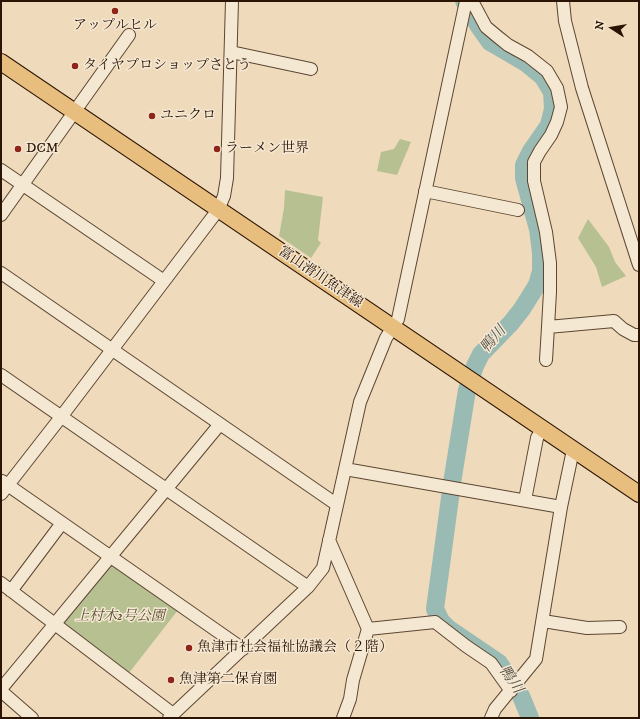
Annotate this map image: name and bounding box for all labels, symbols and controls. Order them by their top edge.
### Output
marker: アップルヒル [110,6,120,16]
north arrow [592,8,632,48]
place label: アップルヒル [73,18,157,34]
text: N [592,20,608,31]
place label: タイヤプロショップさとう [83,58,251,74]
marker: タイヤプロショップさとう [70,61,80,71]
place label: ユニクロ [160,108,216,124]
marker: ユニクロ [147,111,157,121]
place label: DCM [26,141,59,157]
place label: ラーメン世界 [225,141,309,157]
marker: DCM [13,144,23,154]
marker: ラーメン世界 [212,144,222,154]
street label: 富山滑川魚津線 [275,244,365,312]
water label: 鴨川 [477,323,511,357]
park label: 上村木2号公園 [75,609,165,625]
place label: 魚津市社会福祉協議会（２階） [197,640,393,656]
marker: 魚津市社会福祉協議会（２階） [184,643,194,653]
water label: 鴨川 [494,663,526,697]
place label: 魚津第二保育園 [179,672,277,688]
marker: 魚津第二保育園 [166,675,176,685]

